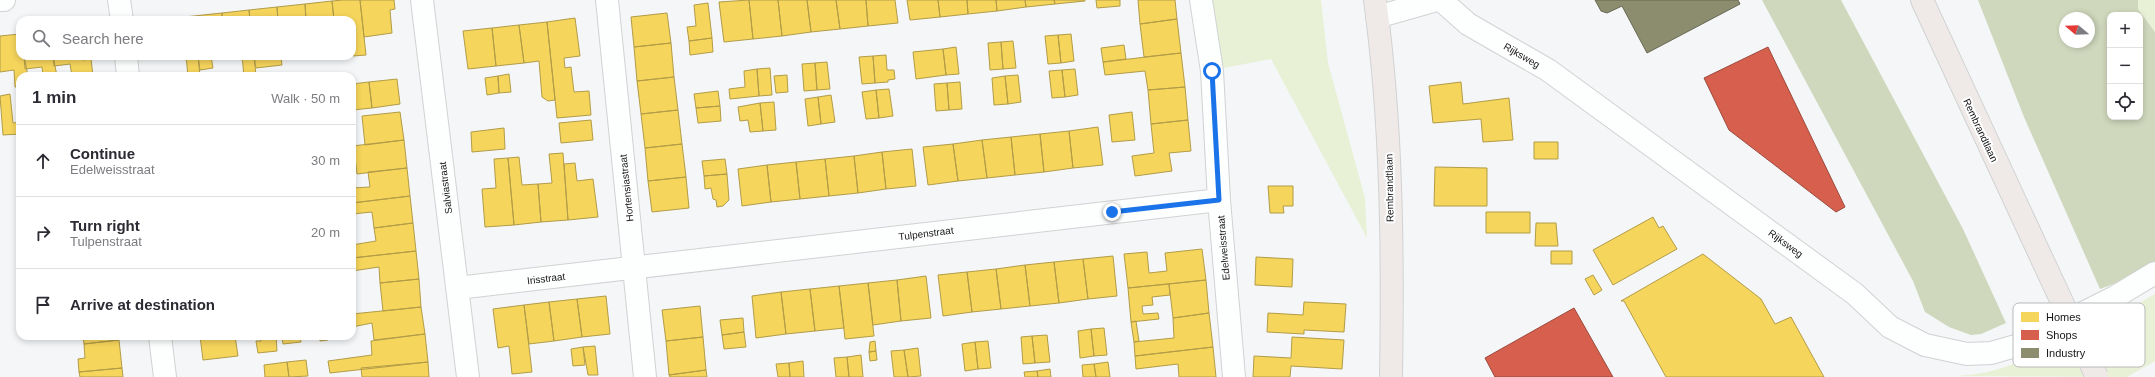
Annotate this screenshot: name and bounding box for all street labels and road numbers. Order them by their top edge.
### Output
street label: Rijksweg [1502,41,1542,70]
street label: Rembrandtlaan [1961,97,2000,164]
street label: Hortensiastraat [617,153,636,222]
street label: Rembrandtlaan [1383,154,1396,222]
street label: Salviastraat [437,161,454,215]
street label: Edelweisstraat [1215,215,1232,281]
street label: Tulpenstraat [898,225,954,242]
street label: Rijksweg [1766,227,1805,260]
street label: Irisstraat [526,271,566,286]

